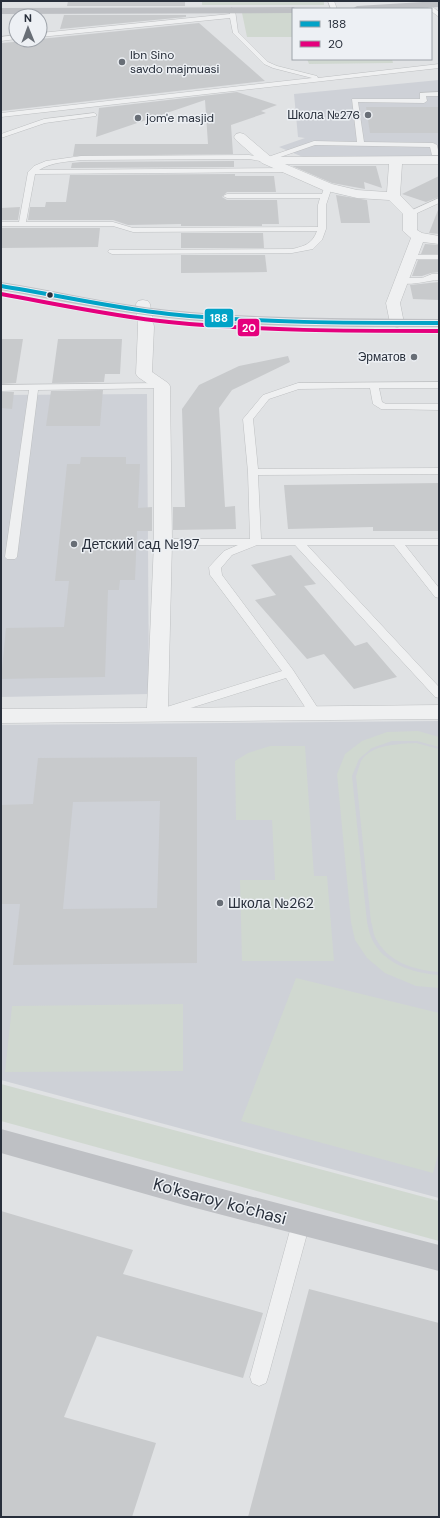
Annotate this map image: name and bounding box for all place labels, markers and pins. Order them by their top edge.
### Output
place label: Ibn Sino savdo majmuasi [130,47,219,77]
marker: Ibn Sino savdo majmuasi [117,57,127,67]
place label: Школа №276 [287,107,360,123]
place label: jom'e masjid [145,110,214,126]
marker: Школа №276 [363,110,373,120]
marker: jom'e masjid [133,113,143,123]
unlabelled marker [45,290,55,300]
place label: Эрматов [358,349,406,365]
marker: Эрматов [409,352,419,362]
place label: Детский сад №197 [82,535,200,553]
marker: Детский сад №197 [69,539,79,549]
place label: Школа №262 [228,894,314,912]
marker: Школа №262 [215,898,225,908]

